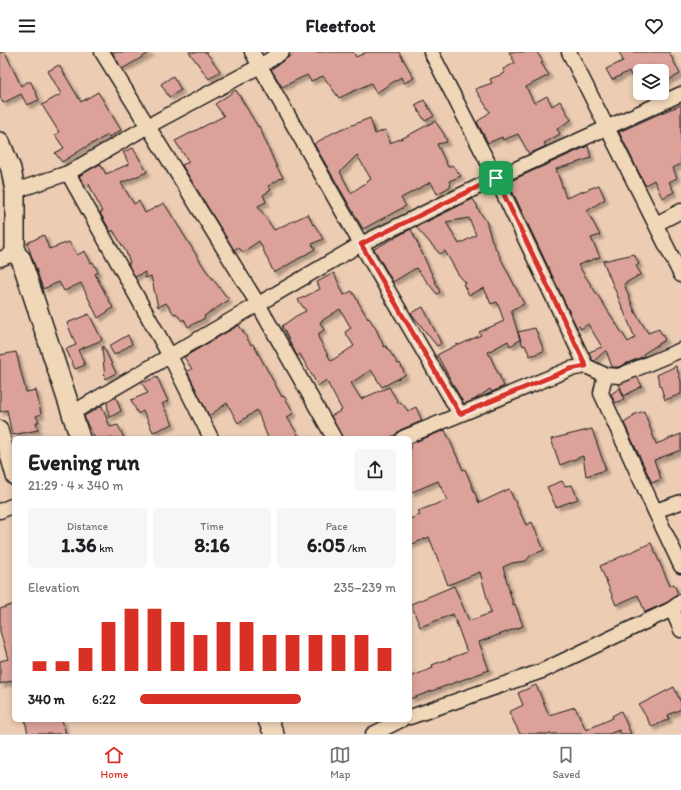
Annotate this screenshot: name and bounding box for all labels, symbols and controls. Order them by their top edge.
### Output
icon: menu [16,15,38,37]
text: Fleetfoot [305,15,376,37]
icon: heart [643,15,665,37]
map controls [633,64,669,100]
button: layers [633,64,669,100]
pin [479,161,513,195]
icon: arrive [485,167,507,189]
text: Evening run [28,449,140,476]
button: share [354,449,396,491]
text: 21:29 · 4 × 340 m [28,478,123,493]
text: Distance [67,520,108,533]
text: Time [200,520,224,533]
text: Pace [326,520,348,533]
text: 1.36 [61,533,97,557]
text: 8:16 [194,533,230,557]
text: 6:05 [307,533,345,557]
text: km [97,542,114,555]
text: /km [345,542,367,555]
text: Elevation [28,580,80,595]
text: 235–239 m [333,580,396,595]
text: 340 m [28,692,65,707]
text: 6:22 [92,692,116,707]
tab: Home [101,744,128,781]
tab: Map [329,744,351,781]
tab: Saved [552,744,580,781]

